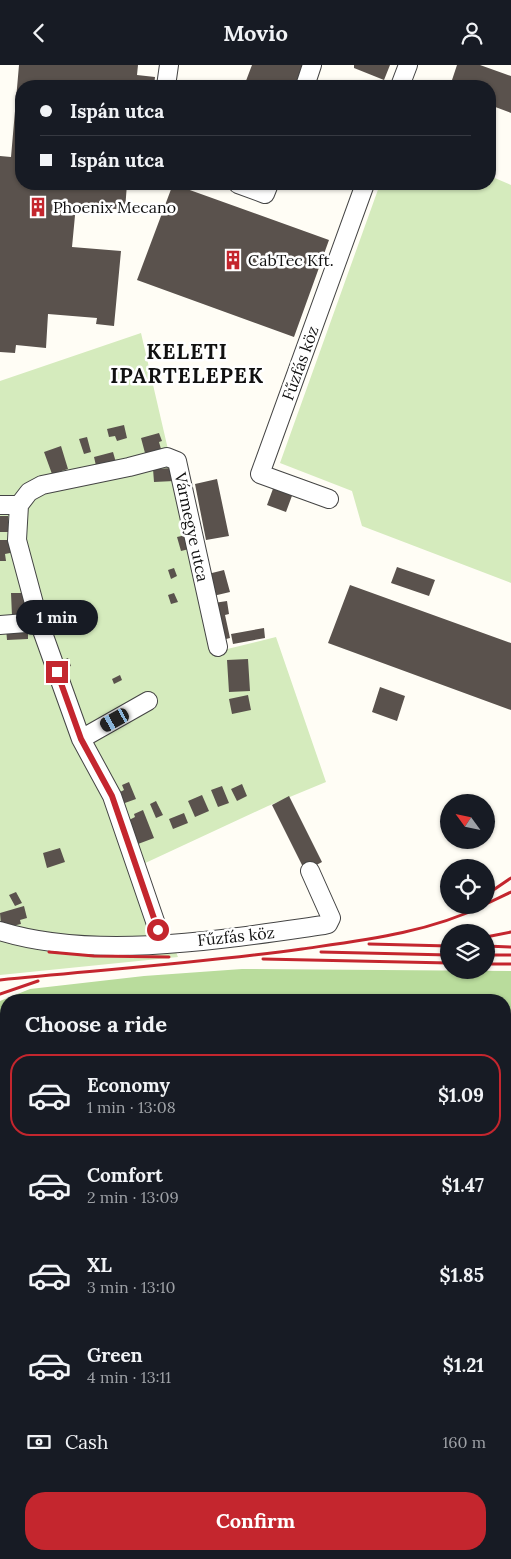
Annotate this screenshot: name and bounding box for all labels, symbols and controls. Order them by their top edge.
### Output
icon: back [25,19,53,47]
text: Movio [223,19,288,47]
icon: person [458,19,486,47]
text: Ispán utca [70,99,164,123]
text: Ispán utca [70,148,164,172]
building icon: Phoenix Mecano [27,196,49,218]
place label: Phoenix Mecano [53,197,176,217]
building icon: CabTec Kft. [222,249,244,271]
place label: CabTec Kft. [248,250,334,270]
street label: Fűzfás köz [277,323,323,403]
district label: KELETI IPARTELEPEK [110,338,264,389]
street label: Vármegye utca [170,470,213,583]
callout: 1 min [16,599,98,635]
text: 1 min [37,607,77,627]
route end [46,661,68,683]
car [98,706,131,734]
north arrow [440,794,495,849]
map controls [440,794,495,979]
button: locate [440,859,495,914]
route start [147,919,169,941]
street label: Fűzfás köz [196,922,276,950]
button: layers [440,924,495,979]
text: Choose a ride [25,1010,167,1038]
icon: car [27,1073,72,1118]
text: Economy [87,1073,170,1097]
text: $1.09 [438,1083,484,1107]
text: 1 min · 13:08 [87,1097,176,1117]
icon: car [27,1163,72,1208]
text: Comfort [87,1163,163,1187]
text: $1.47 [441,1173,484,1197]
text: 2 min · 13:09 [87,1187,179,1207]
icon: car [27,1253,72,1298]
text: XL [87,1253,112,1277]
text: $1.85 [440,1263,484,1287]
text: 3 min · 13:10 [87,1277,176,1297]
icon: car [27,1343,72,1388]
text: Green [87,1343,143,1367]
text: $1.21 [443,1353,484,1377]
text: 4 min · 13:11 [87,1367,171,1387]
icon: cash [25,1428,53,1456]
text: Cash [65,1430,108,1454]
text: 160 m [442,1432,486,1452]
button: Confirm [25,1492,486,1550]

